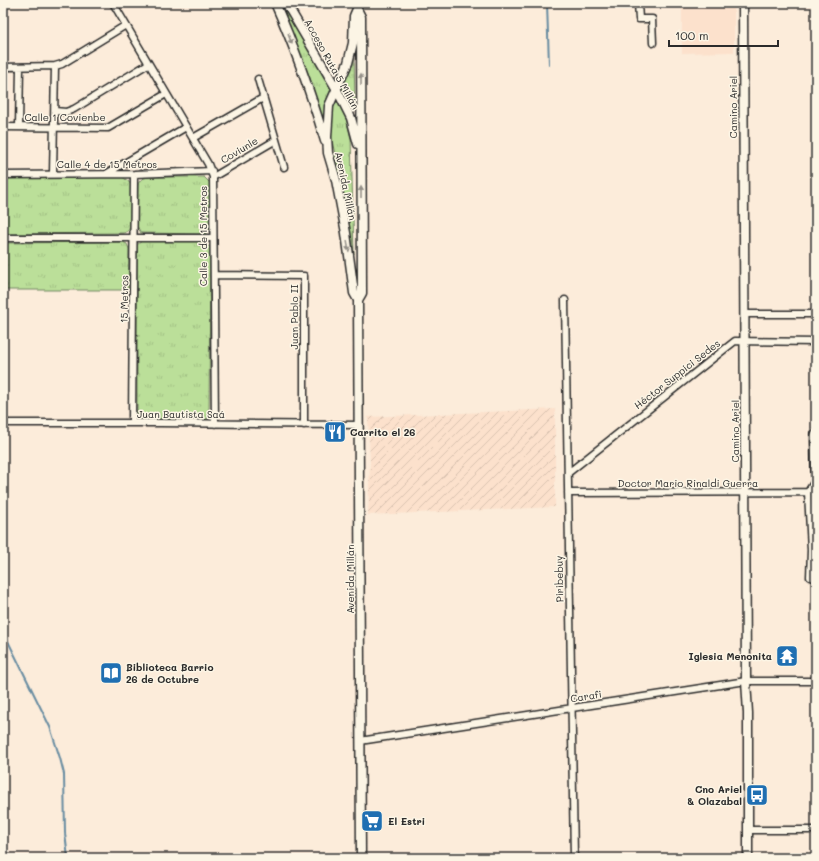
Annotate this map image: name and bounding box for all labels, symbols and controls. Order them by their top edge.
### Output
street label: Acceso Ruta 5 Millán [301,16,363,112]
scale bar [669,22,778,48]
text: 100 m [675,27,709,43]
one-way arrow [288,33,294,45]
one-way arrow [358,72,364,85]
street label: Camino Ariel [726,76,740,138]
street label: Calle 1 Covienbe [24,110,106,124]
street label: Coviunle [218,133,260,167]
street label: Avenida Millán [332,151,360,221]
street label: Calle 4 de 15 Metros [57,157,157,171]
one-way arrow [358,185,364,198]
street label: Calle 3 de 15 Metros [196,186,210,286]
one-way arrow [345,240,351,252]
street label: 15 Metros [117,275,131,323]
street label: Juan Pablo II [287,284,301,350]
street label: Héctor Suppici Sedes [631,336,723,412]
street label: Camino Ariel [728,400,742,462]
street label: Juan Bautista Saá [137,407,225,421]
restaurant icon: Carrito el 26 [322,419,348,445]
place label: Carrito el 26 [350,425,415,439]
street label: Doctor Mario Rinaldi Guerra [618,476,758,490]
street label: Avenida Millán [343,544,357,614]
street label: Piribebuy [552,555,566,603]
temple icon: Iglesia Menonita [774,643,800,669]
place label: Iglesia Menonita [689,649,772,663]
library icon: Biblioteca Barrio 26 de Octubre [98,660,124,686]
place label: Biblioteca Barrio 26 de Octubre [126,660,214,686]
street label: Carafi [569,687,603,705]
place label: Cno Ariel & Olazabal [687,782,742,808]
bus stop icon: Cno Ariel & Olazabal [744,782,770,808]
supermarket icon: El Estri [359,808,385,834]
place label: El Estri [388,814,425,828]

